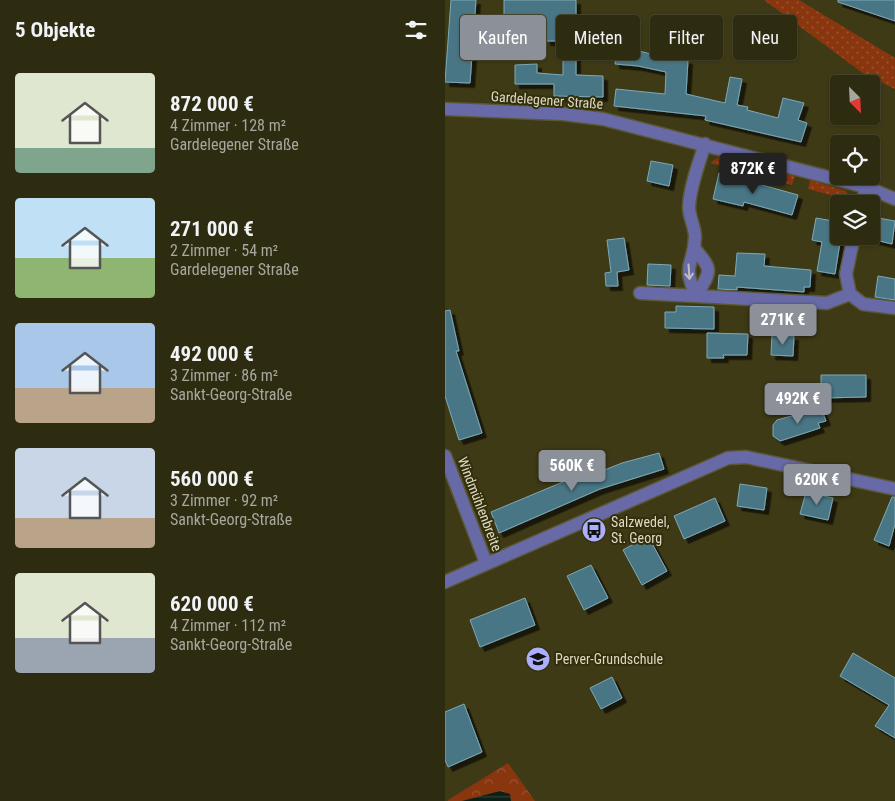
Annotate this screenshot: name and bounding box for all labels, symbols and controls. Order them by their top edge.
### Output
chip: Kaufen [460,15,546,60]
chip: Mieten [556,15,640,60]
chip: Filter [650,15,723,60]
chip: Neu [733,15,797,60]
icon: filters [402,16,430,44]
text: 5 Objekte [15,18,95,42]
north arrow [830,75,880,125]
map controls [830,75,880,245]
street label: Gardelegener Straße [490,88,604,112]
text: 872 000 € [170,92,254,116]
icon: home [55,93,115,153]
text: 4 Zimmer · 128 m² [170,116,286,135]
text: Gardelegener Straße [170,135,299,154]
button: locate [830,135,880,185]
pin: 872K € [712,152,794,195]
text: 872K € [731,159,775,178]
button: layers [830,195,880,245]
text: 271 000 € [170,217,254,241]
icon: home [55,218,115,278]
text: 2 Zimmer · 54 m² [170,241,278,260]
text: Gardelegener Straße [170,260,299,279]
one-way arrow [684,263,693,279]
pin: 271K € [742,304,824,346]
text: 271K € [761,310,805,329]
text: 492 000 € [170,342,254,366]
icon: home [55,343,115,403]
text: 3 Zimmer · 86 m² [170,366,278,385]
pin: 492K € [757,382,839,425]
text: Sankt-Georg-Straße [170,385,292,404]
text: 492K € [776,389,820,408]
pin: 560K € [531,450,613,492]
street label: Windmühlenbreite [455,455,505,554]
text: 560K € [550,456,594,475]
pin: 620K € [776,464,858,506]
text: 560 000 € [170,467,254,491]
icon: home [55,468,115,528]
text: 620K € [795,470,839,489]
text: 3 Zimmer · 92 m² [170,491,278,510]
text: Sankt-Georg-Straße [170,510,292,529]
place label: Salzwedel, St. Georg [611,514,670,546]
bus stop icon: Salzwedel, St. Georg [581,517,607,543]
text: 620 000 € [170,592,254,616]
icon: home [55,593,115,653]
text: 4 Zimmer · 112 m² [170,616,286,635]
text: Sankt-Georg-Straße [170,635,292,654]
school or university icon: Perver-Grundschule [525,646,551,672]
place label: Perver-Grundschule [555,651,663,667]

